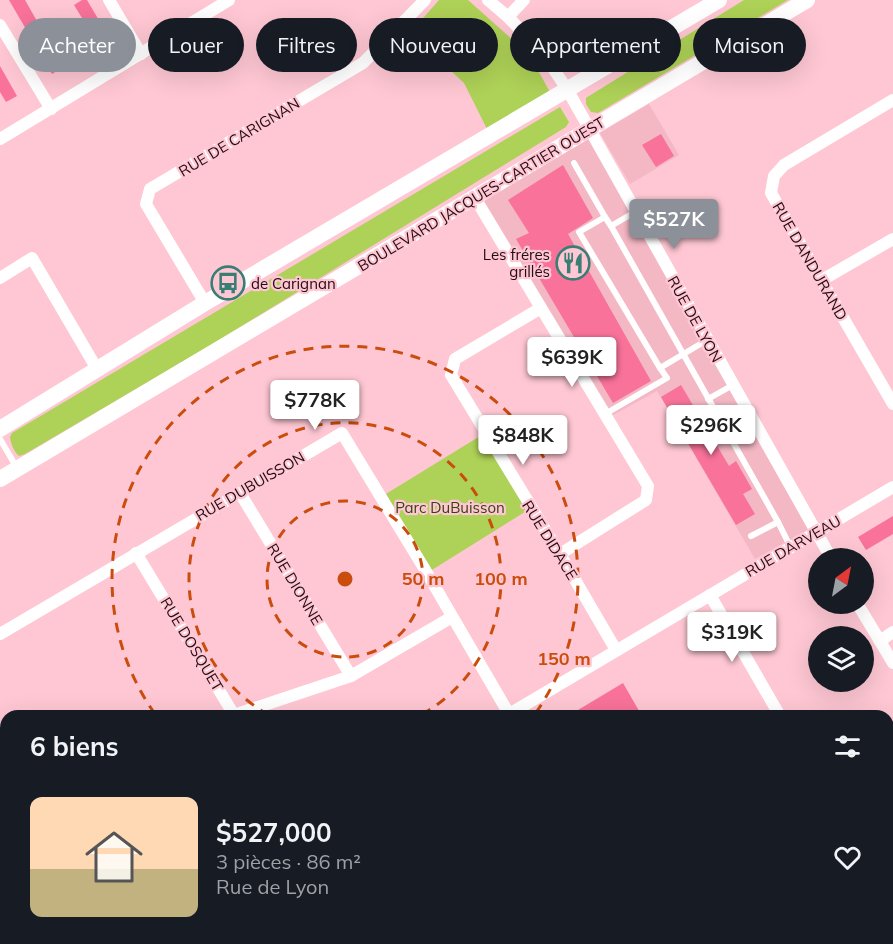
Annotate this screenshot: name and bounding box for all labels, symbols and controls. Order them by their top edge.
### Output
chip: Acheter [18,18,136,72]
chip: Louer [148,18,244,72]
chip: Filtres [256,18,357,72]
chip: Nouveau [369,18,498,72]
chip: Appartement [510,18,681,72]
chip: Maison [693,18,806,72]
street label: RUE DE CARIGNAN [175,93,303,181]
street label: BOULEVARD JACQUES-CARTIER OUEST [354,112,608,276]
pin: $527K [632,199,716,250]
street label: RUE DANDURAND [768,199,852,323]
text: $527K [643,206,705,231]
place label: Les fréres grillés [483,245,550,281]
restaurant icon: Les fréres grillés [555,245,591,281]
bus stop icon: de Carignan [210,265,246,301]
street label: RUE DE LYON [663,273,727,365]
place label: de Carignan [251,274,336,293]
pin: $639K [530,337,614,388]
text: $639K [541,344,603,369]
pin: $778K [273,380,357,431]
text: $778K [284,387,346,412]
pin: $296K [669,405,753,456]
text: $296K [680,412,742,437]
pin: $848K [481,415,565,466]
text: $848K [492,422,554,447]
street label: RUE DUBUISSON [192,447,308,525]
street label: RUE DIDACE [518,497,582,583]
park label: Parc DuBuisson [395,498,505,517]
street label: RUE DARVEAU [742,511,844,581]
street label: RUE DIONNE [263,540,327,628]
north arrow [808,548,874,614]
map controls [808,548,874,692]
text: 50 m [402,567,444,590]
text: 100 m [474,567,528,590]
centre of rings [335,569,355,589]
street label: RUE DOSQUET [156,593,228,695]
pin: $319K [690,612,774,663]
text: $319K [701,619,763,644]
button: layers [808,626,874,692]
text: 150 m [537,647,591,670]
text: 6 biens [30,730,119,763]
icon: filters [831,730,864,763]
text: $527,000 [216,816,332,849]
icon: home [78,821,150,893]
icon: heart [831,841,864,874]
text: 3 pièces · 86 m² [216,849,361,874]
text: Rue de Lyon [216,874,329,899]

